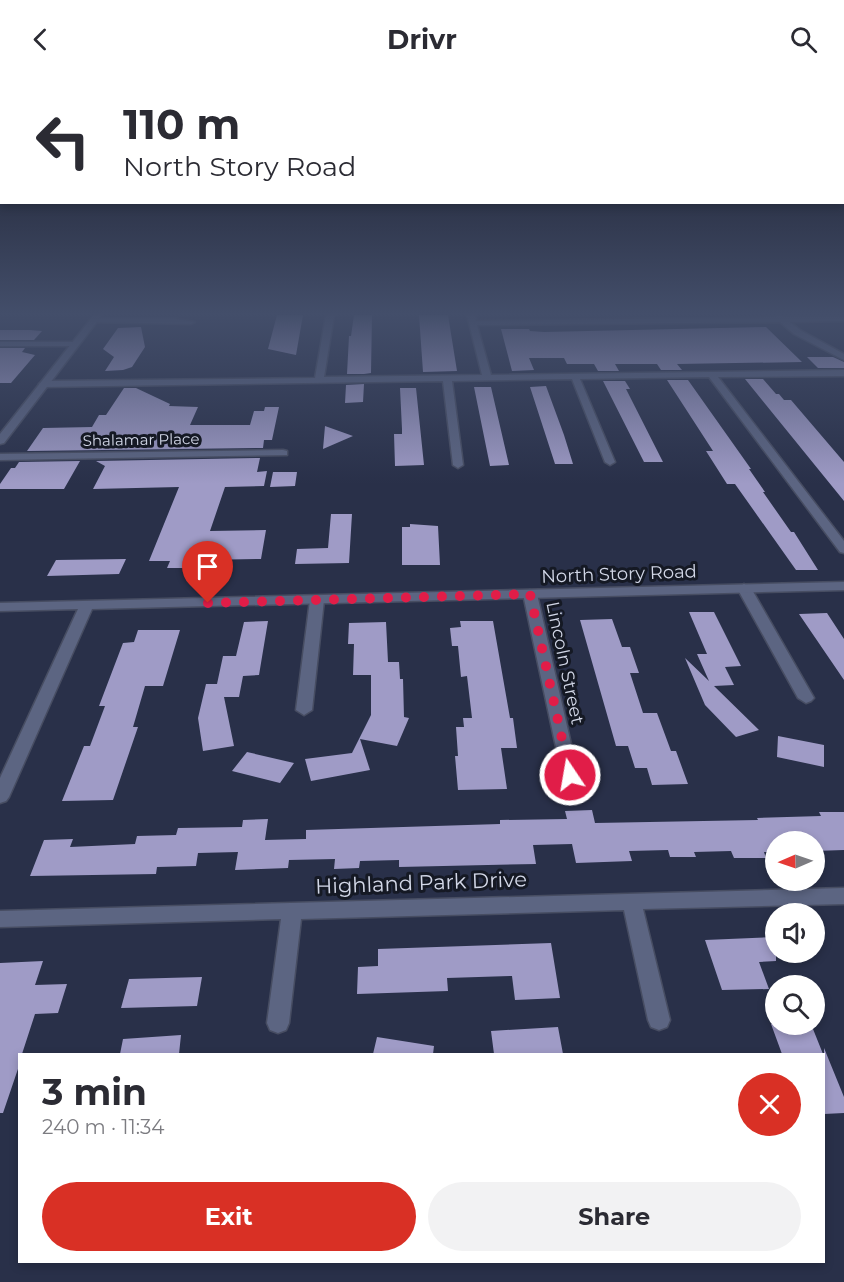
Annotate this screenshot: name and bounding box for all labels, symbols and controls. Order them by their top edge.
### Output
icon: back [24,23,57,56]
text: Drivr [387,23,457,56]
icon: search [787,23,820,56]
text: 110 m [123,98,240,150]
icon: left [24,102,102,180]
text: North Story Road [123,150,356,183]
street label: Shalamar Place [82,429,200,450]
pin [182,541,233,603]
icon: arrive [191,550,224,583]
street label: North Story Road [541,560,697,588]
street label: Lincoln Street [541,600,589,726]
position arrow [538,743,602,807]
north arrow [765,831,825,891]
map controls [765,831,825,1035]
street label: Highland Park Drive [315,866,527,899]
button: sound [765,903,825,963]
button: search [765,975,825,1035]
text: 3 min [42,1070,147,1114]
button: close [738,1073,801,1136]
text: 240 m · 11:34 [42,1115,165,1139]
button: Exit [42,1182,416,1251]
button: Share [428,1182,801,1251]

